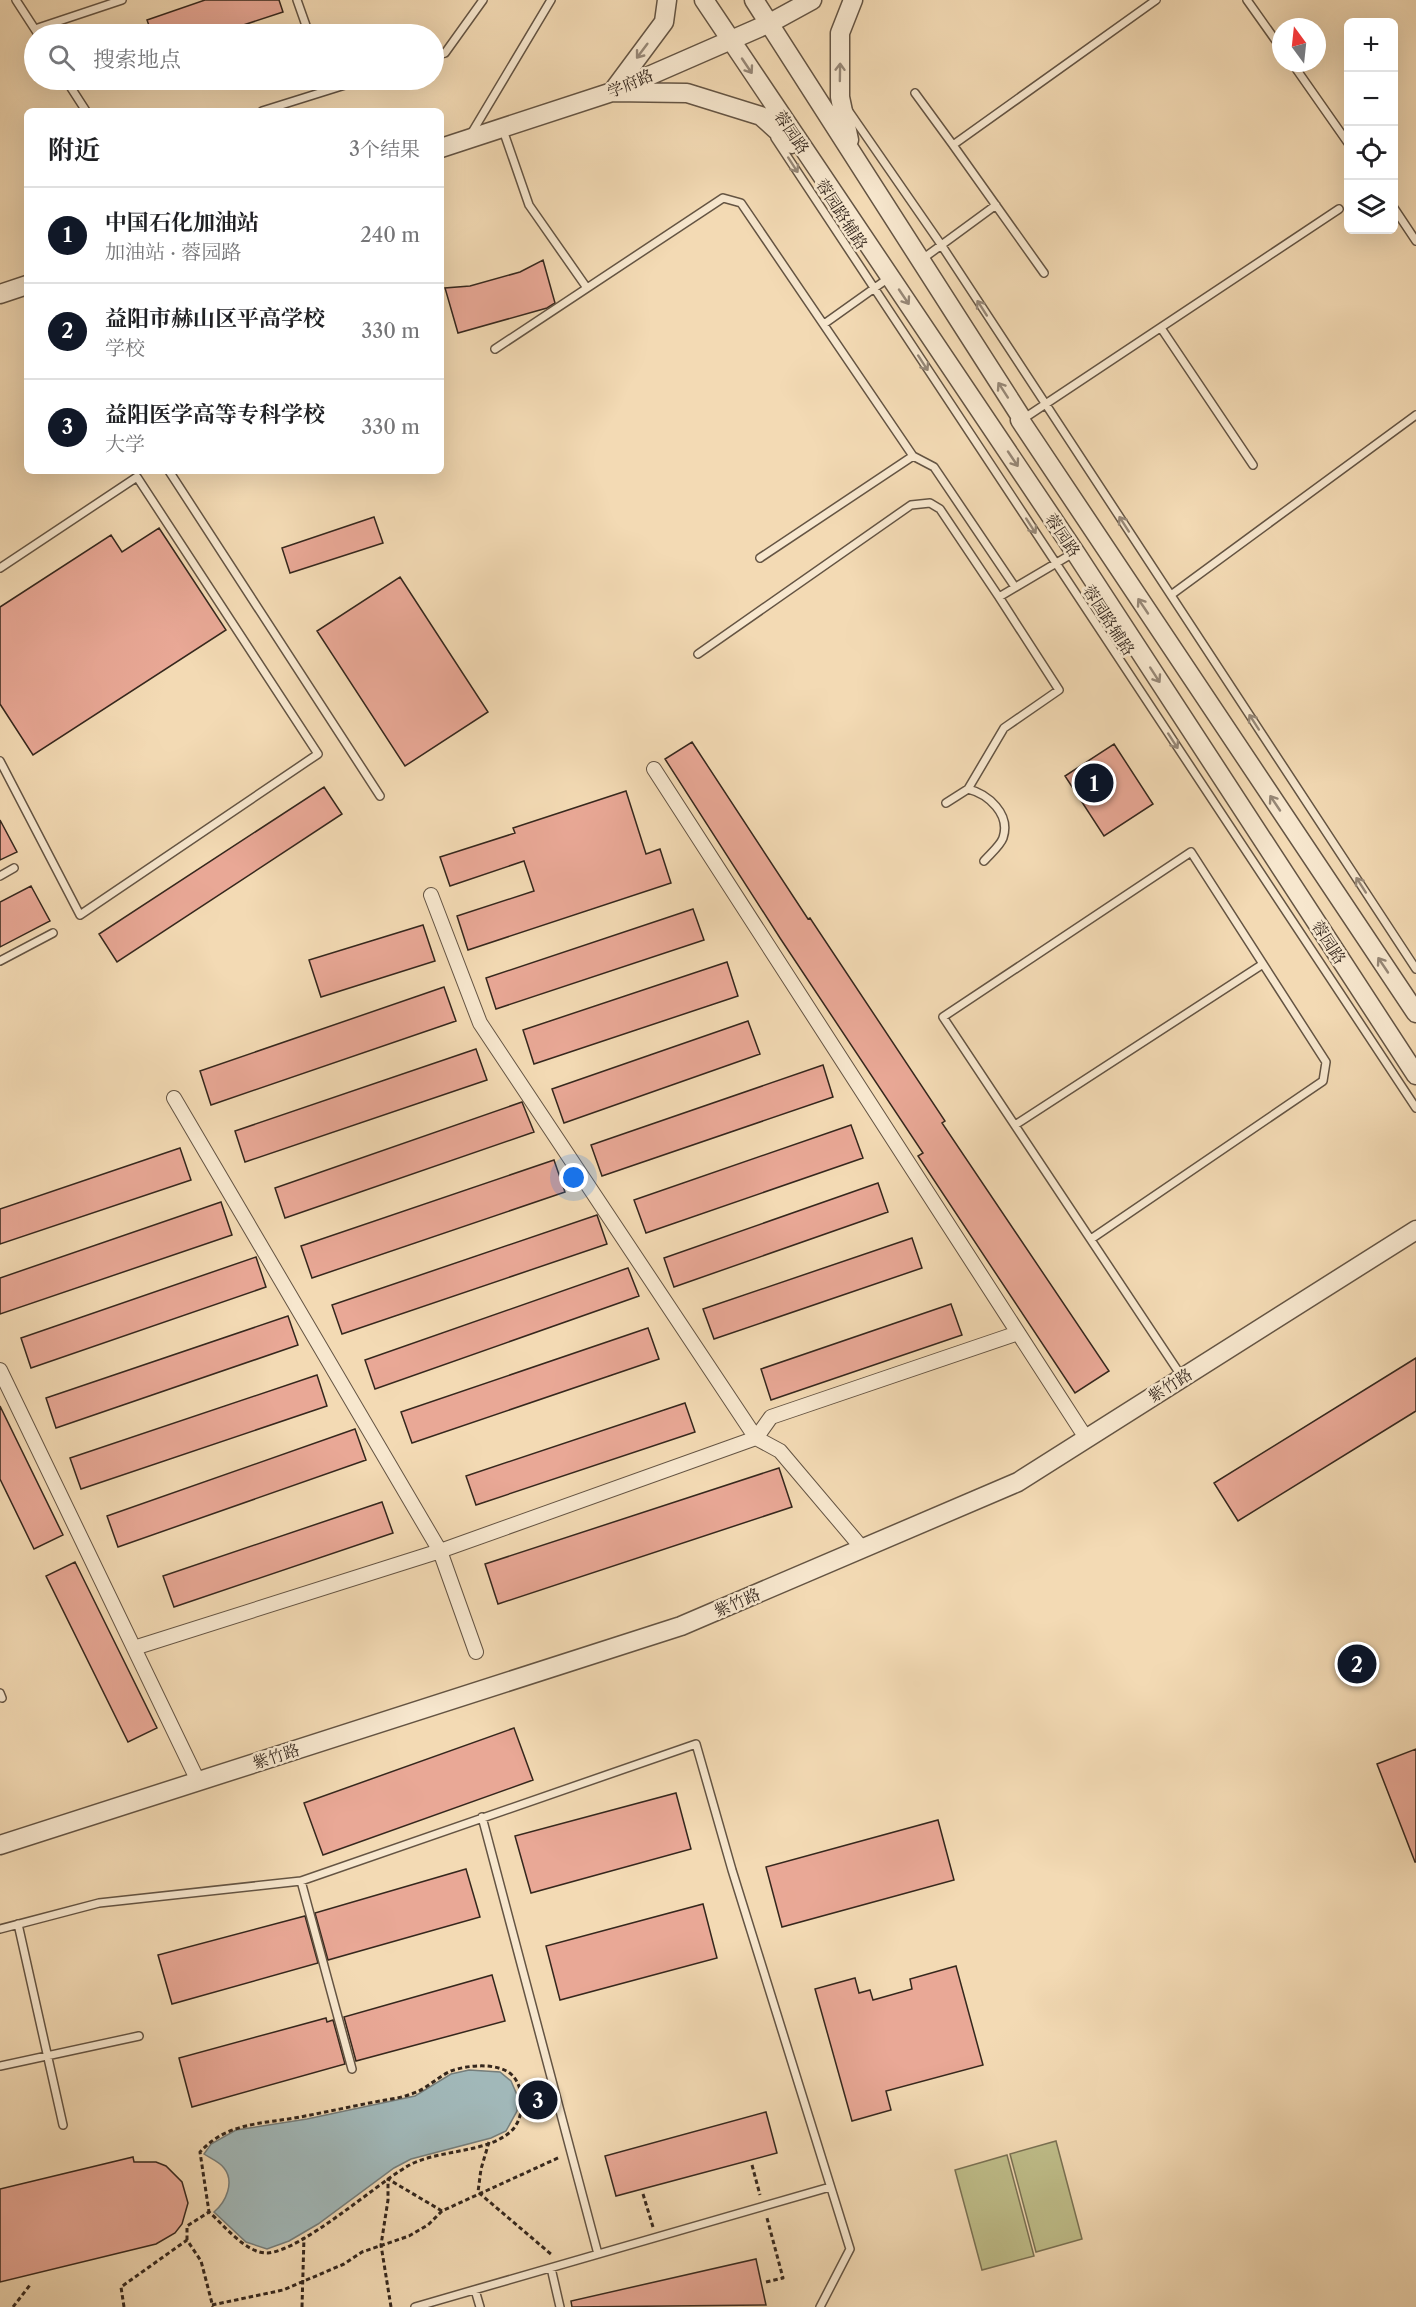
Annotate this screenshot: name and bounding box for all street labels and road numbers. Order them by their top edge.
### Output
street label: 学府路 [604,64,656,102]
street label: 蓉园路 [770,107,814,157]
street label: 蓉园路辅路 [812,175,872,253]
street label: 蓉园路 [1041,510,1085,560]
street label: 蓉园路辅路 [1079,581,1139,659]
street label: 蓉园路 [1308,916,1350,968]
street label: 紫竹路 [1144,1364,1196,1406]
street label: 紫竹路 [711,1583,763,1621]
street label: 紫竹路 [250,1739,302,1773]

